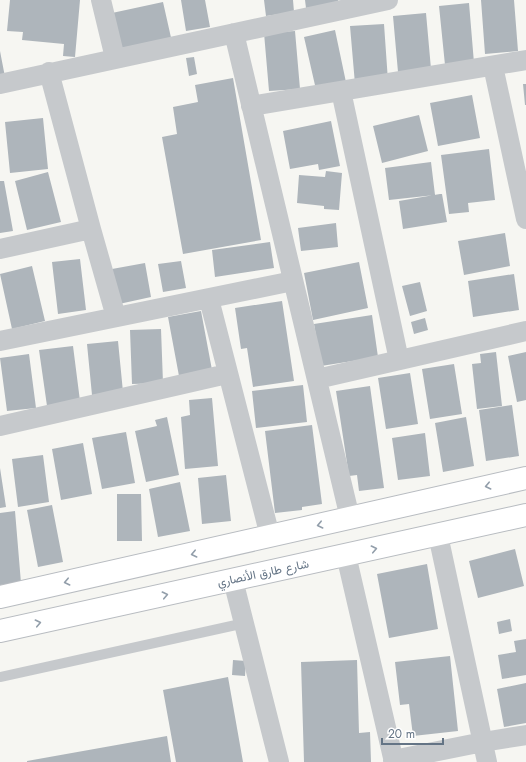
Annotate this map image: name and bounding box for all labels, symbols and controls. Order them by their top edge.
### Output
one-way arrow [485,482,491,490]
one-way arrow [317,520,323,528]
one-way arrow [371,545,377,553]
one-way arrow [190,549,197,557]
street label: شارع طارق الأنصاري [215,554,311,592]
one-way arrow [64,578,70,586]
one-way arrow [162,591,168,599]
one-way arrow [35,619,41,627]
scale bar [382,720,443,746]
text: 20 m [388,725,415,743]

